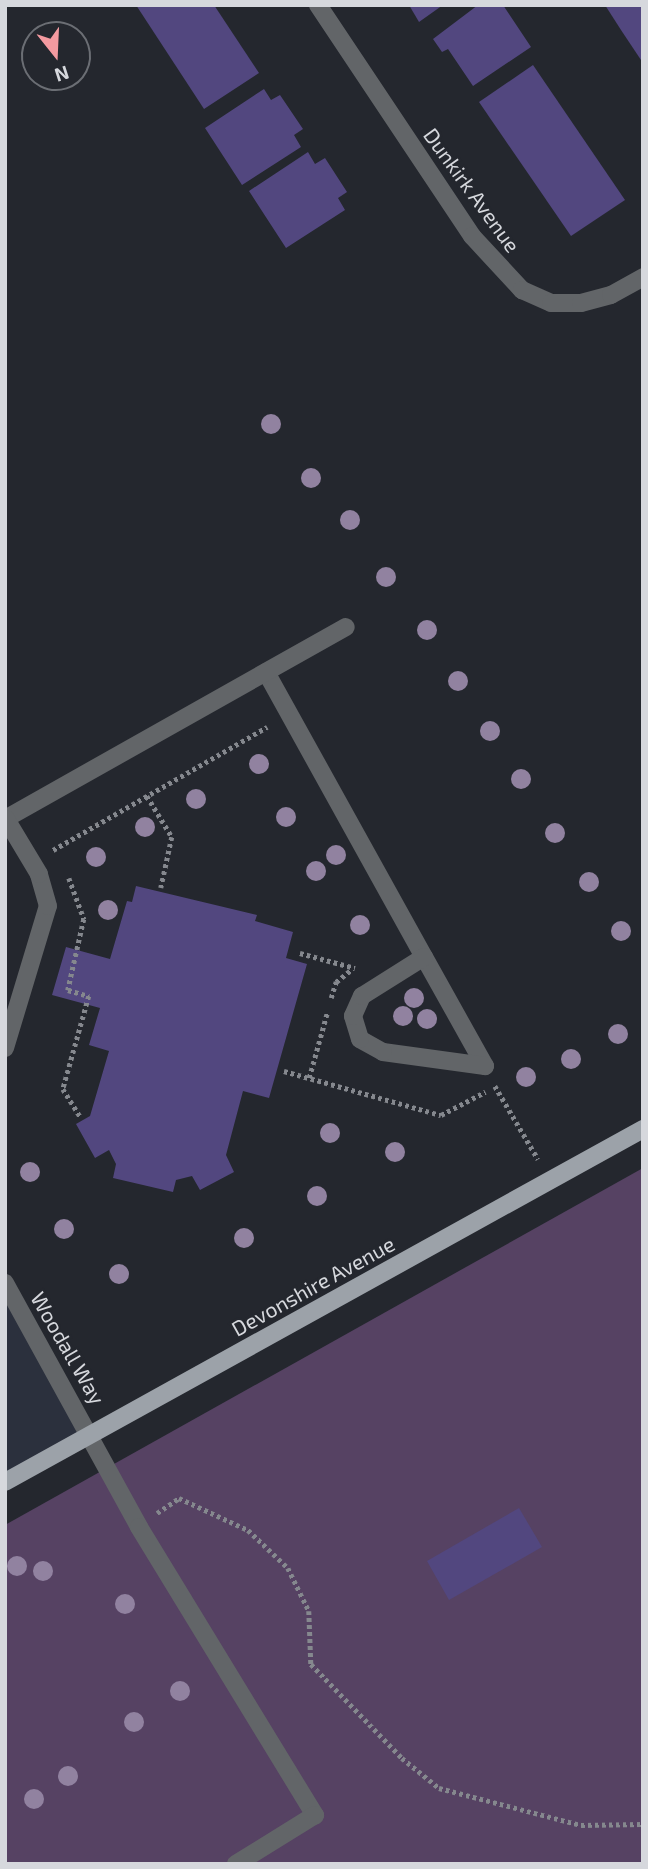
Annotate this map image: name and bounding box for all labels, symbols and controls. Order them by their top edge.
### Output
north arrow [21,21,91,91]
text: N [52,61,72,88]
street label: Dunkirk Avenue [418,123,526,257]
street label: Devonshire Avenue [227,1231,399,1341]
street label: Woodall Way [25,1287,111,1409]

